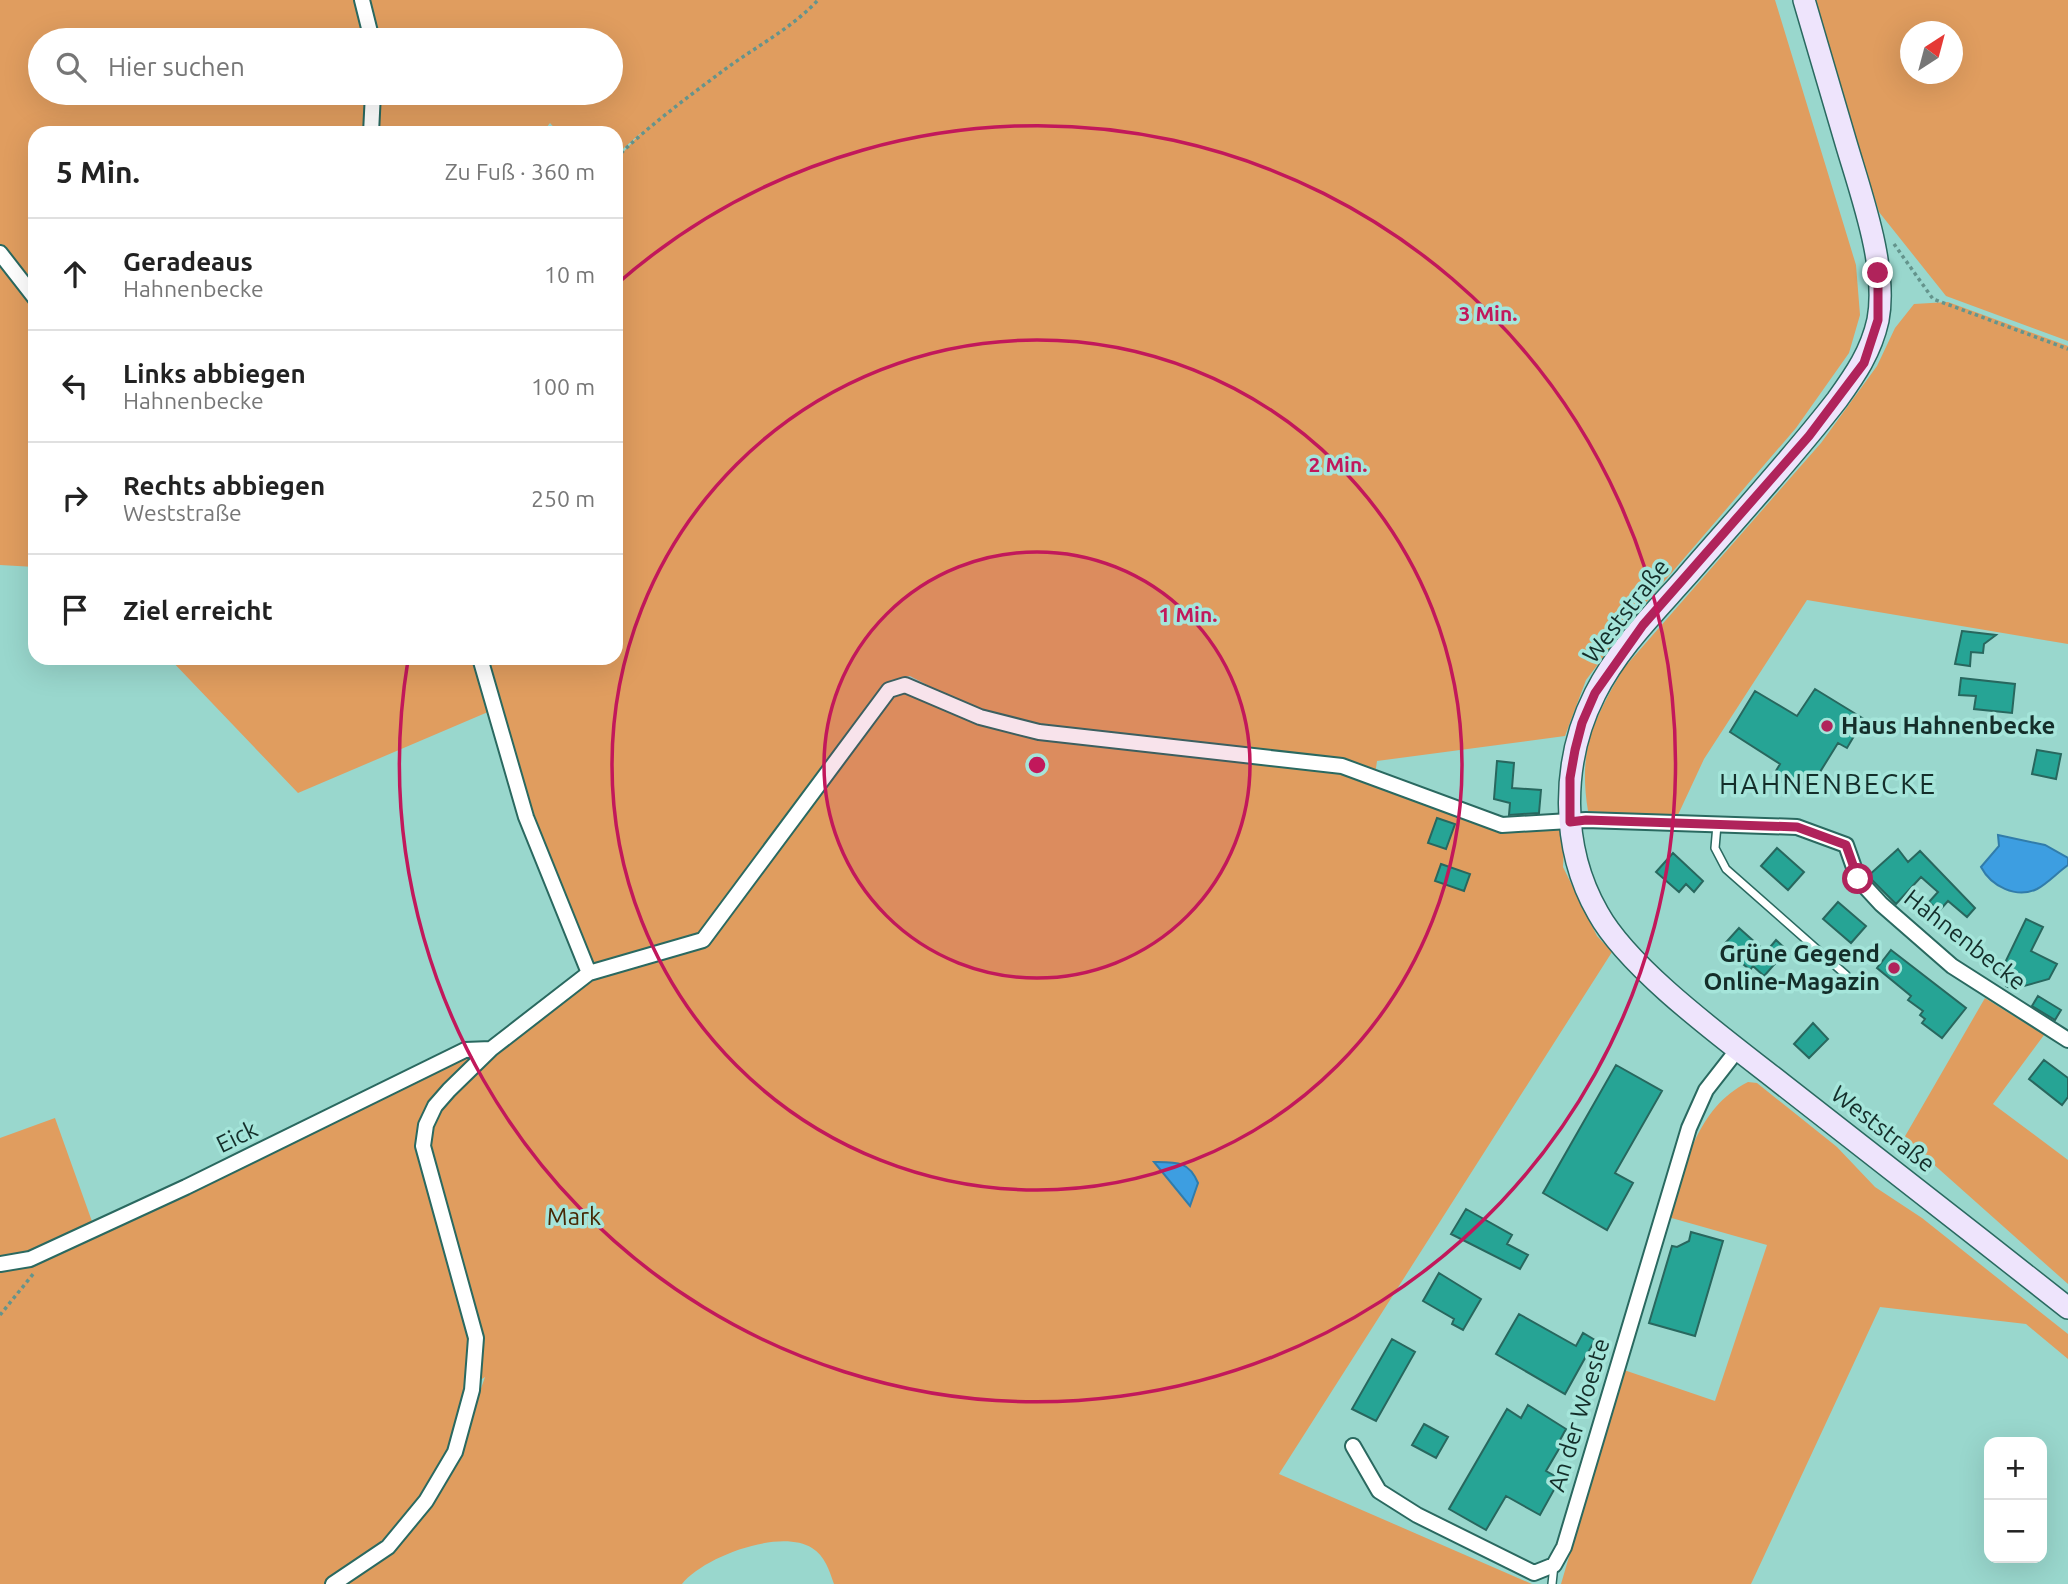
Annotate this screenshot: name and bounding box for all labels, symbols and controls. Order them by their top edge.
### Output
north arrow [1900,21,1963,84]
search box [28,28,623,105]
icon: search [52,48,90,86]
text: Hier suchen [108,52,245,81]
text: 5 Min. [56,155,140,189]
text: Zu Fuß · 360 m [445,159,595,184]
text: Geradeaus [123,247,253,276]
icon: ahead [56,255,94,293]
route end [1862,257,1893,288]
text: 10 m [544,262,595,287]
text: Hahnenbecke [123,276,264,301]
text: 3 Min. [1459,301,1517,325]
text: Links abbiegen [123,359,306,388]
icon: left [56,367,94,405]
text: 100 m [531,374,595,399]
text: Hahnenbecke [123,388,264,413]
text: 2 Min. [1309,452,1367,476]
text: Rechts abbiegen [123,471,325,500]
icon: right [56,479,94,517]
text: 250 m [531,486,595,511]
text: Weststraße [123,500,242,525]
street label: Weststraße [1577,554,1674,668]
icon: arrive [56,591,94,629]
text: Ziel erreicht [123,596,273,625]
text: 1 Min. [1159,602,1217,626]
place label: Haus Hahnenbecke [1841,712,2055,739]
marker: Haus Hahnenbecke [1819,718,1835,734]
centre of rings [1025,753,1049,777]
district label: HAHNENBECKE [1719,768,1937,799]
route start [1842,863,1873,894]
street label: Hahnenbecke [1899,884,2031,995]
place label: Grüne Gegend Online-Magazin [1703,940,1880,995]
marker: Grüne Gegend Online-Magazin [1886,960,1902,976]
street label: Weststraße [1826,1080,1940,1177]
street label: Eick [212,1115,262,1158]
park label: Mark [547,1203,601,1230]
street label: An der Woeste [1542,1335,1615,1495]
map controls [1984,1437,2047,1563]
button: + [1984,1437,2047,1500]
button: − [1984,1500,2047,1563]

